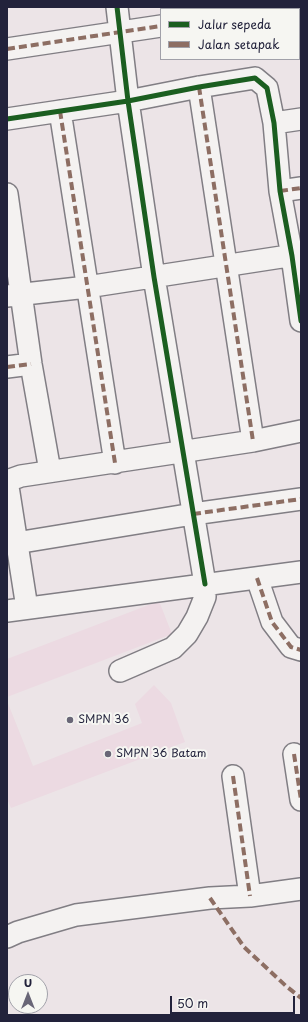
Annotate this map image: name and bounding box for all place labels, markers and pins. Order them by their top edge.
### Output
place label: SMPN 36 [78,713,129,727]
marker: SMPN 36 [65,715,75,725]
place label: SMPN 36 Batam [116,747,206,761]
marker: SMPN 36 Batam [103,749,113,759]

